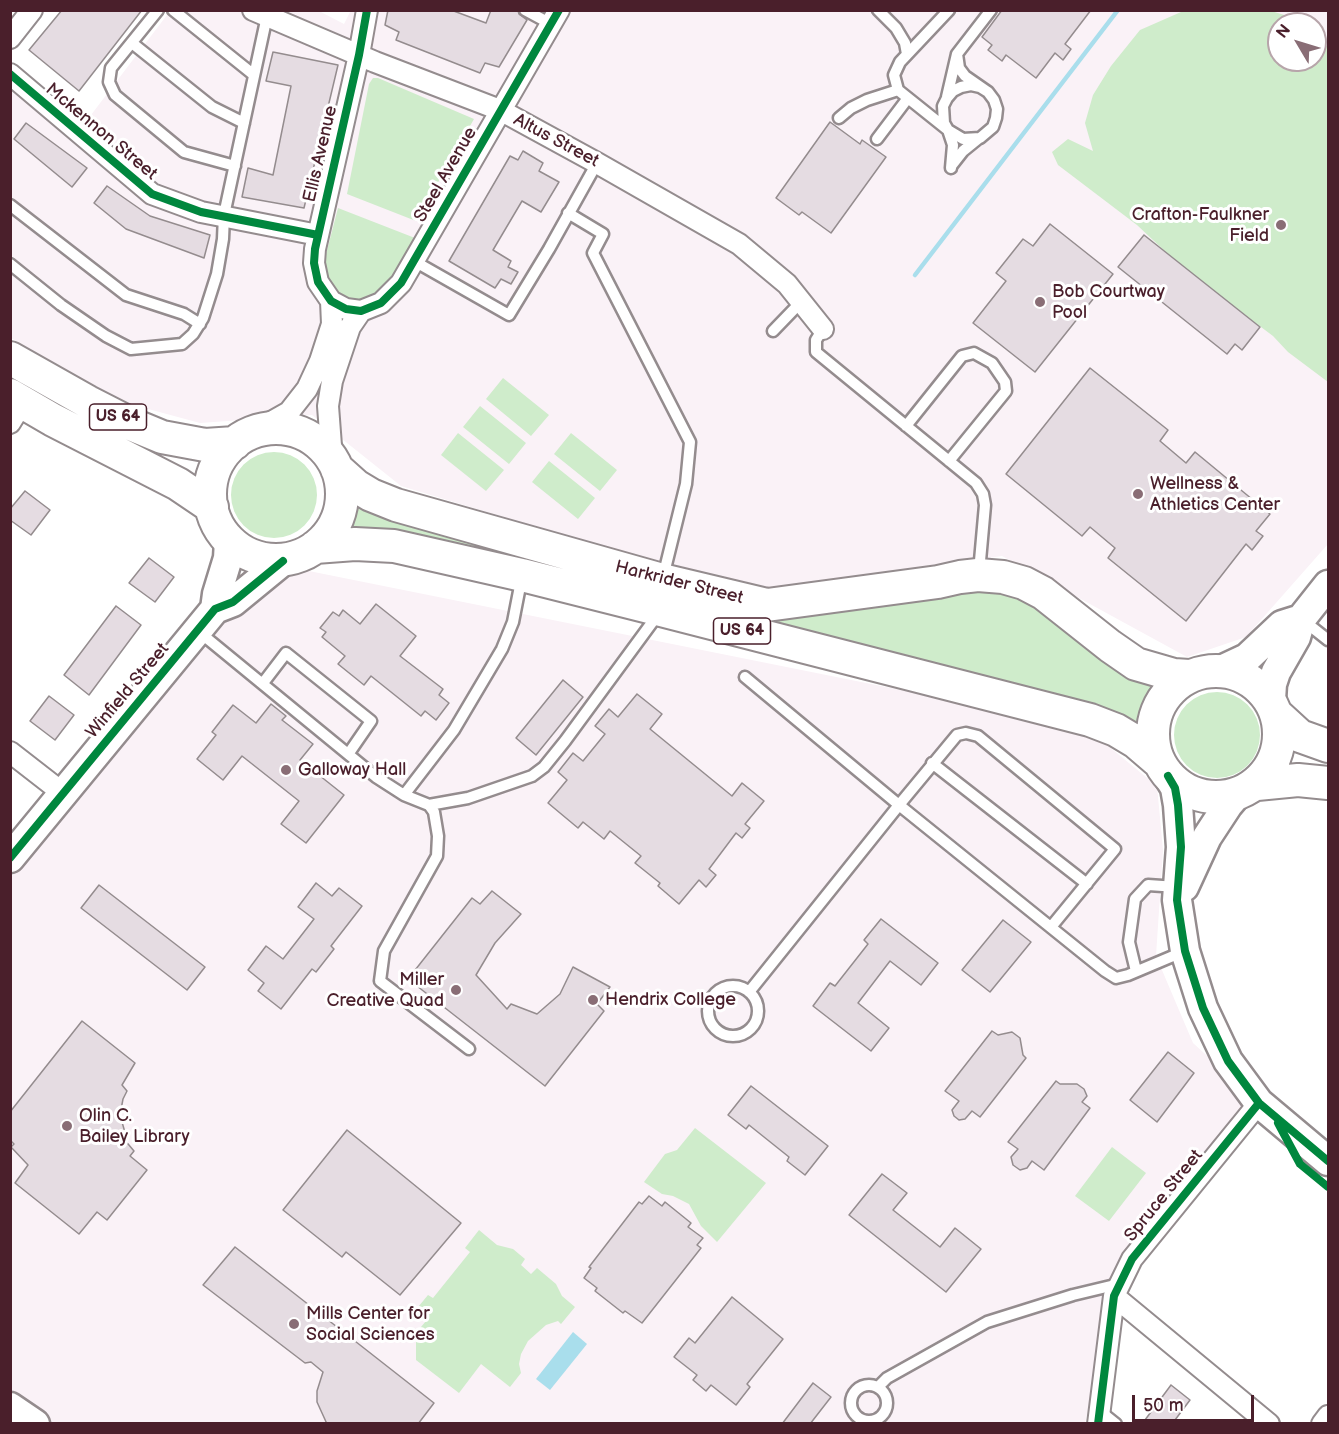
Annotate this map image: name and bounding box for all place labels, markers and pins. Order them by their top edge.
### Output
place label: Crafton-Faulkner Field [1132,204,1269,246]
marker: Crafton-Faulkner Field [1274,218,1288,232]
place label: Bob Courtway Pool [1052,281,1165,324]
marker: Bob Courtway Pool [1033,295,1047,309]
place label: Wellness & Athletics Center [1150,473,1280,516]
marker: Wellness & Athletics Center [1131,487,1145,501]
place label: Galloway Hall [298,759,406,781]
marker: Galloway Hall [279,763,293,777]
place label: Miller Creative Quad [327,969,444,1012]
marker: Miller Creative Quad [449,983,463,997]
place label: Hendrix College [605,989,736,1011]
marker: Hendrix College [586,993,600,1007]
place label: Olin C. Bailey Library [79,1105,190,1148]
marker: Olin C. Bailey Library [60,1119,74,1133]
place label: Mills Center for Social Sciences [306,1303,435,1346]
marker: Mills Center for Social Sciences [287,1317,301,1331]

